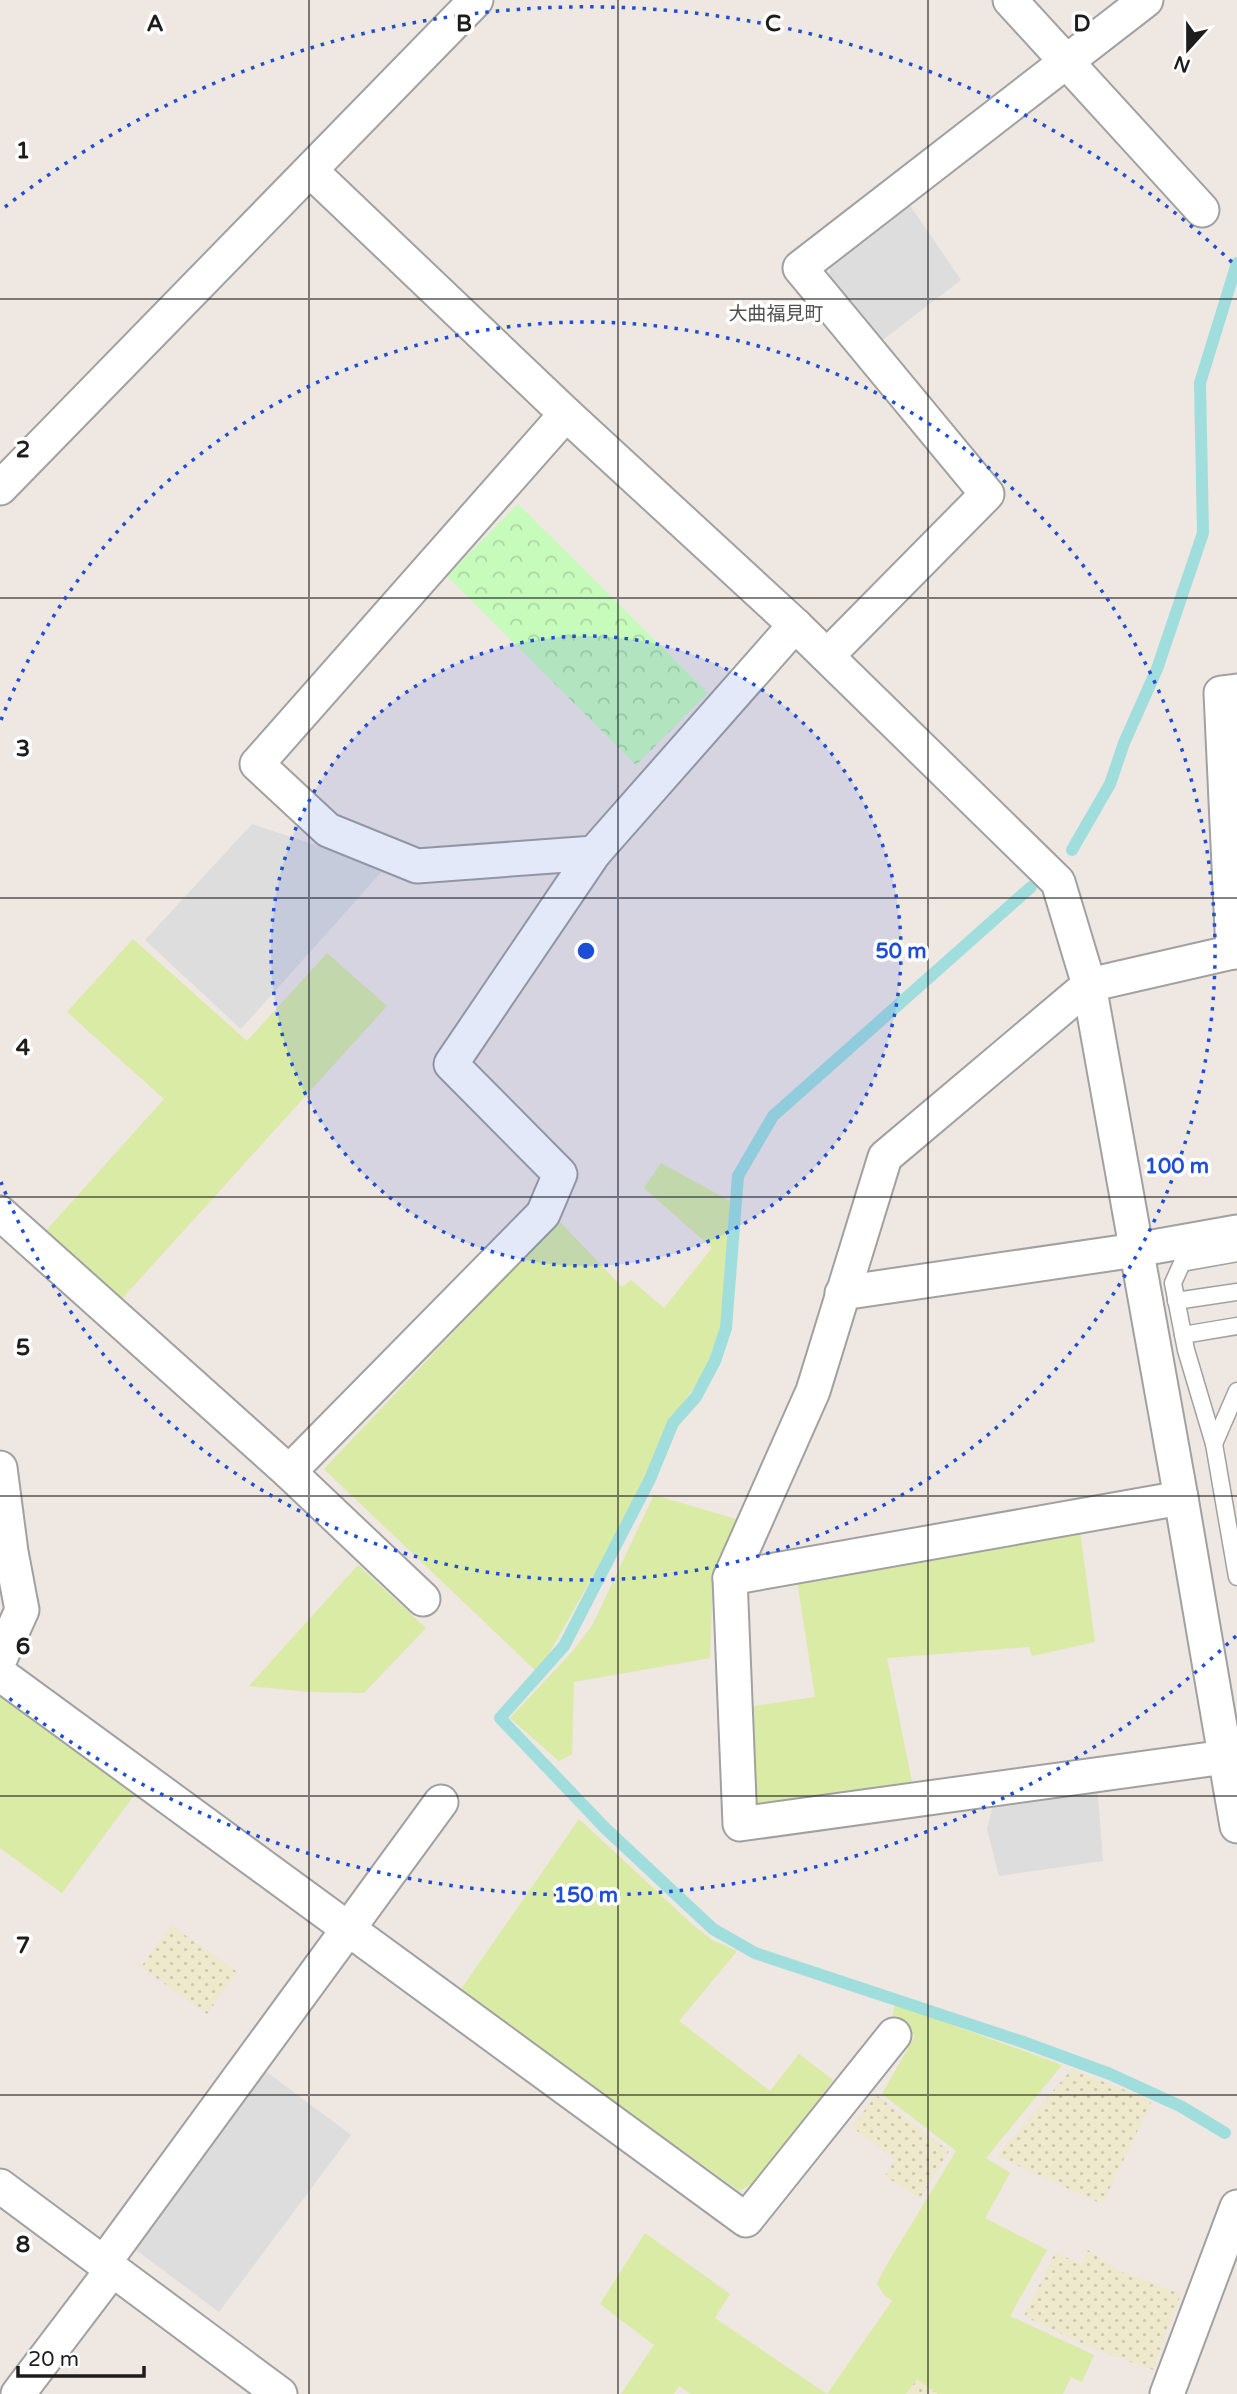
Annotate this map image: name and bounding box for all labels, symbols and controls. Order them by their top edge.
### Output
text: A [146,10,164,38]
text: B [456,10,472,38]
text: C [765,10,781,38]
text: D [1073,10,1091,38]
north arrow [1153,14,1223,84]
text: N [1171,51,1193,77]
text: 1 [16,137,30,165]
district label: 大曲福見町 [728,303,824,325]
text: 2 [16,436,30,464]
text: 3 [16,735,30,763]
centre of rings [574,939,598,963]
text: 50 m [875,939,927,964]
text: 4 [16,1034,31,1062]
text: 100 m [1145,1154,1209,1179]
text: 5 [16,1334,30,1362]
text: 6 [16,1633,30,1661]
text: 150 m [554,1883,618,1908]
text: 7 [16,1932,30,1960]
text: 8 [16,2231,30,2259]
scale bar [18,2334,144,2378]
text: 20 m [28,2347,79,2372]

